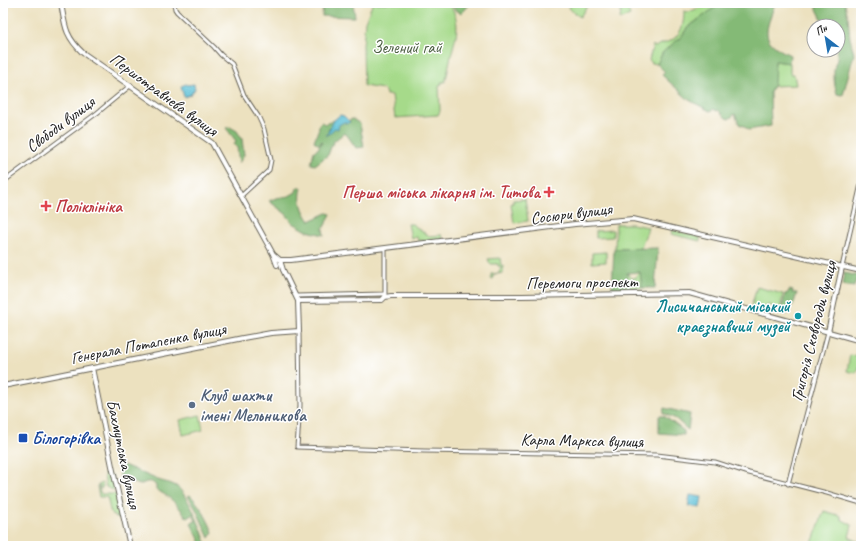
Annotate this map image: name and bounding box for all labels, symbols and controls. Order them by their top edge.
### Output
north arrow [806,18,846,58]
text: Пн [812,20,830,38]
park label: Зелений гай [372,37,443,58]
street label: Першотравнева вулиця [106,48,223,142]
street label: Свободи вулиця [22,91,100,157]
place label: Перша міська лікарня ім. Титова [342,182,542,203]
marker: Перша міська лікарня ім. Титова [543,186,555,198]
place label: Поліклініка [55,196,123,217]
street label: Сосюри вулиця [529,198,614,229]
marker: Поліклініка [40,200,52,212]
street label: Григорія Сковороди вулиця [786,257,841,403]
street label: Перемоги проспект [526,271,639,294]
place label: Лисичанський міський краєзнавчий музей [655,296,792,338]
marker: Лисичанський міський краєзнавчий музей [793,311,803,321]
street label: Генерала Потапенка вулиця [69,318,229,369]
place label: Клуб шахти імені Мельникова [200,385,307,426]
street label: Бахмутська вулиця [102,398,146,512]
marker: Клуб шахти імені Мельникова [187,400,197,410]
place label: Білогорівка [32,428,102,449]
street label: Карла Маркса вулиця [521,429,644,452]
marker: Білогорівка [17,432,29,444]

